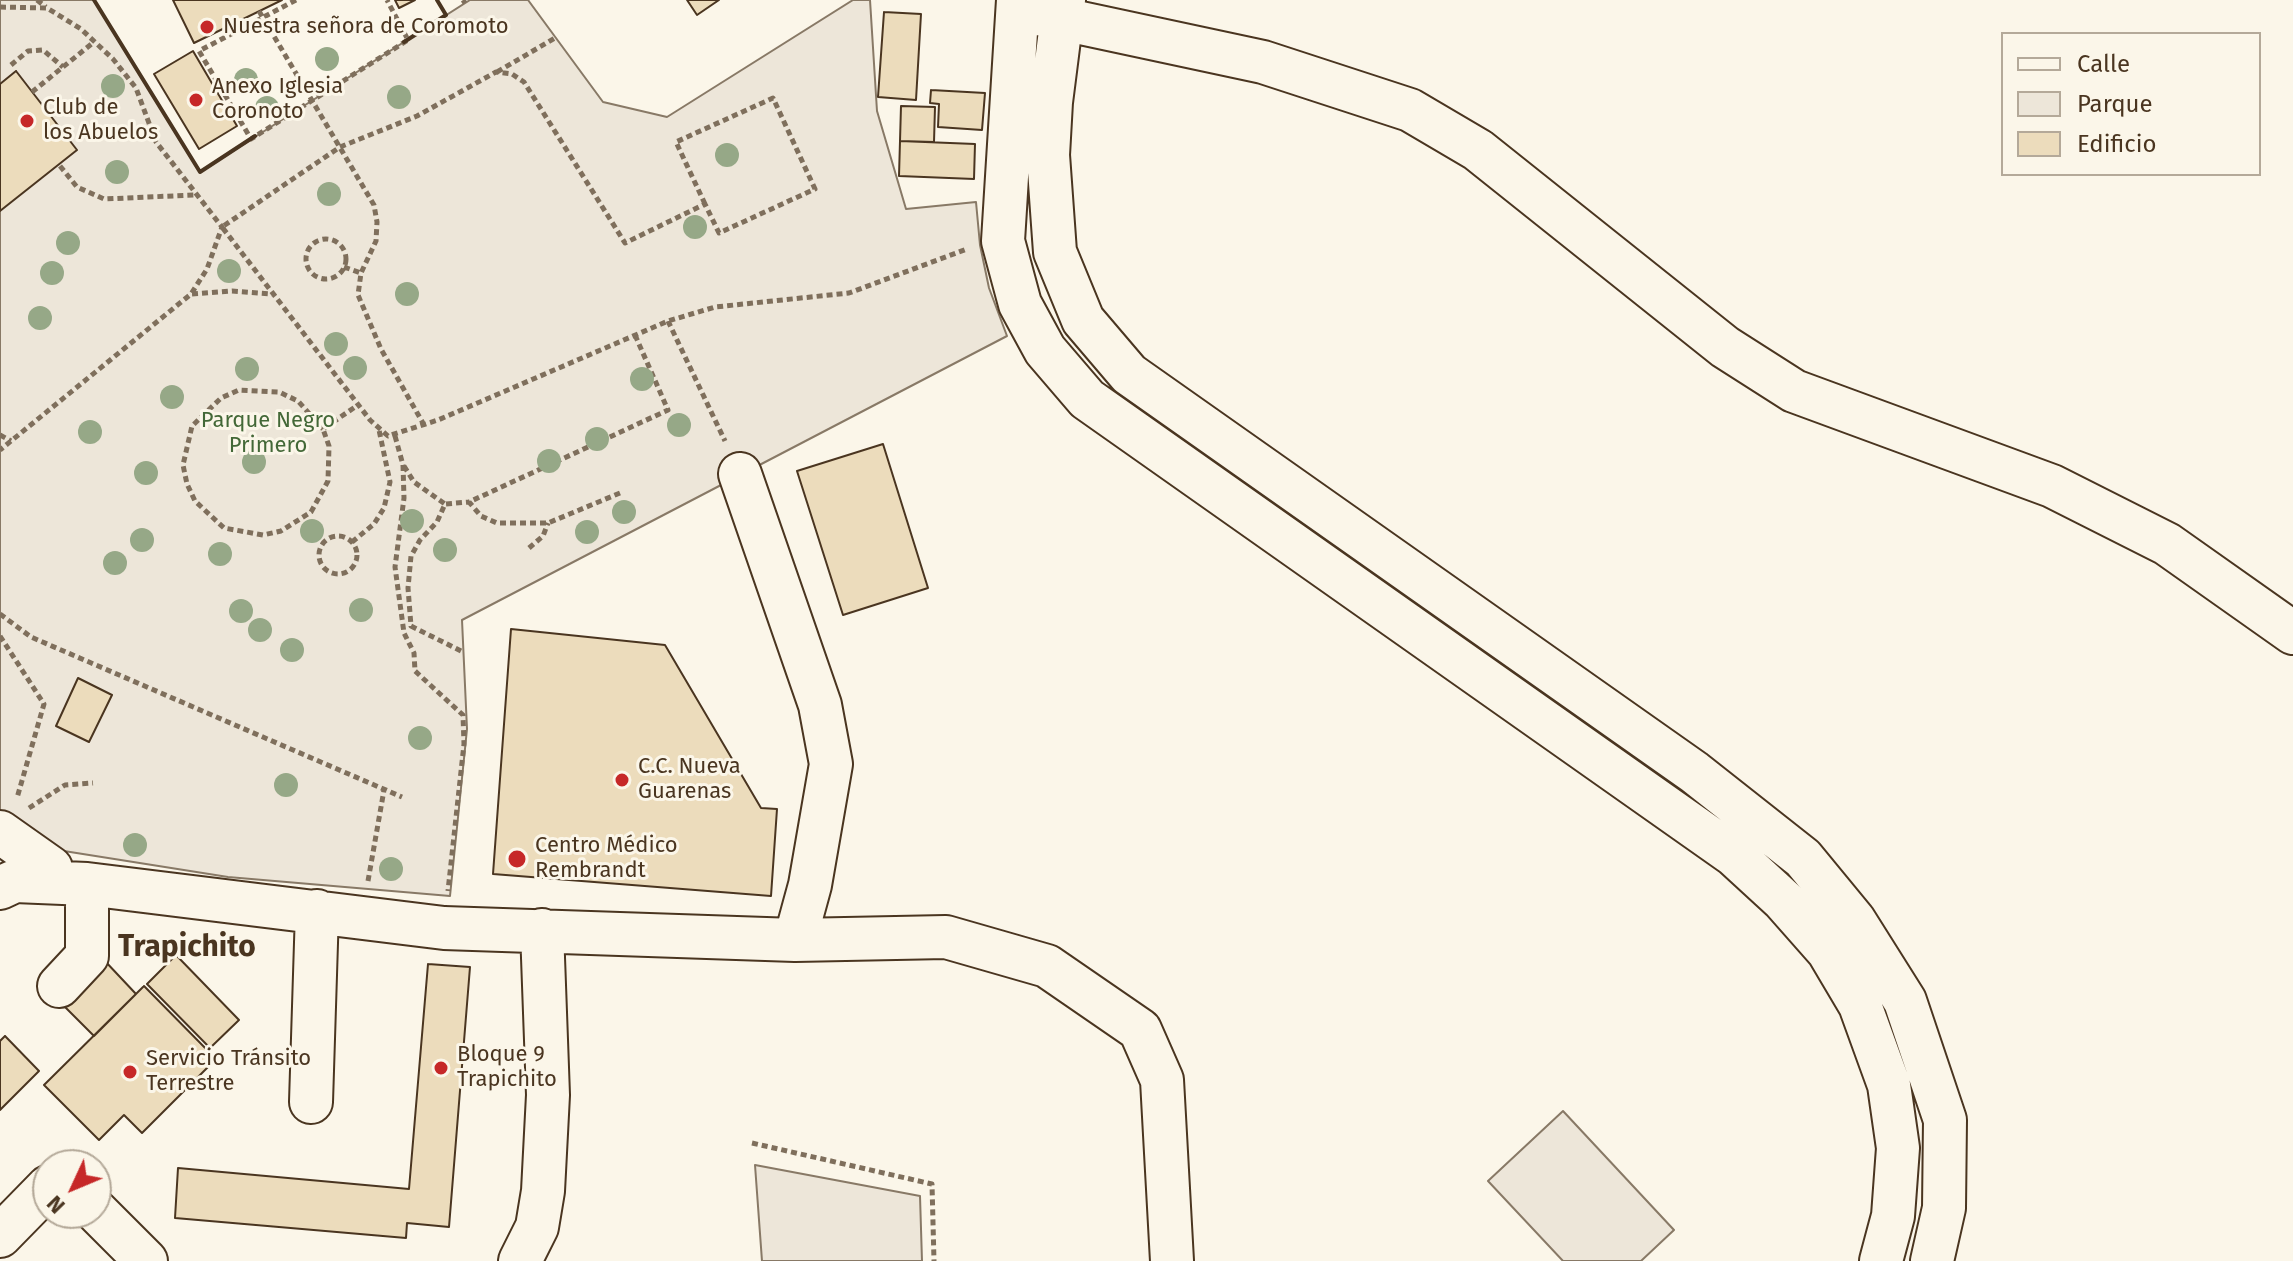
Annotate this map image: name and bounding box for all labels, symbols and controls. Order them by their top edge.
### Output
place label: Nuestra señora de Coromoto [223,14,509,40]
marker: Nuestra señora de Coromoto [198,18,216,36]
legend [2001,32,2261,176]
text: Calle [2077,50,2130,78]
place label: Anexo Iglesia Coronoto [212,74,343,126]
text: Parque [2077,90,2153,118]
marker: Anexo Iglesia Coronoto [187,91,205,109]
place label: Club de los Abuelos [43,95,158,146]
marker: Club de los Abuelos [18,112,36,130]
text: Edificio [2077,130,2157,158]
park label: Parque Negro Primero [201,408,335,460]
place label: C.C. Nueva Guarenas [638,754,741,806]
marker: C.C. Nueva Guarenas [613,771,631,789]
place label: Centro Médico Rembrandt [535,833,678,884]
marker: Centro Médico Rembrandt [506,848,528,870]
district label: Trapichito [118,930,256,966]
place label: Bloque 9 Trapichito [457,1042,557,1094]
place label: Servicio Tránsito Terrestre [146,1046,311,1098]
marker: Bloque 9 Trapichito [432,1059,450,1077]
marker: Servicio Tránsito Terrestre [121,1063,139,1081]
north arrow [32,1149,112,1229]
text: N [41,1190,71,1219]

